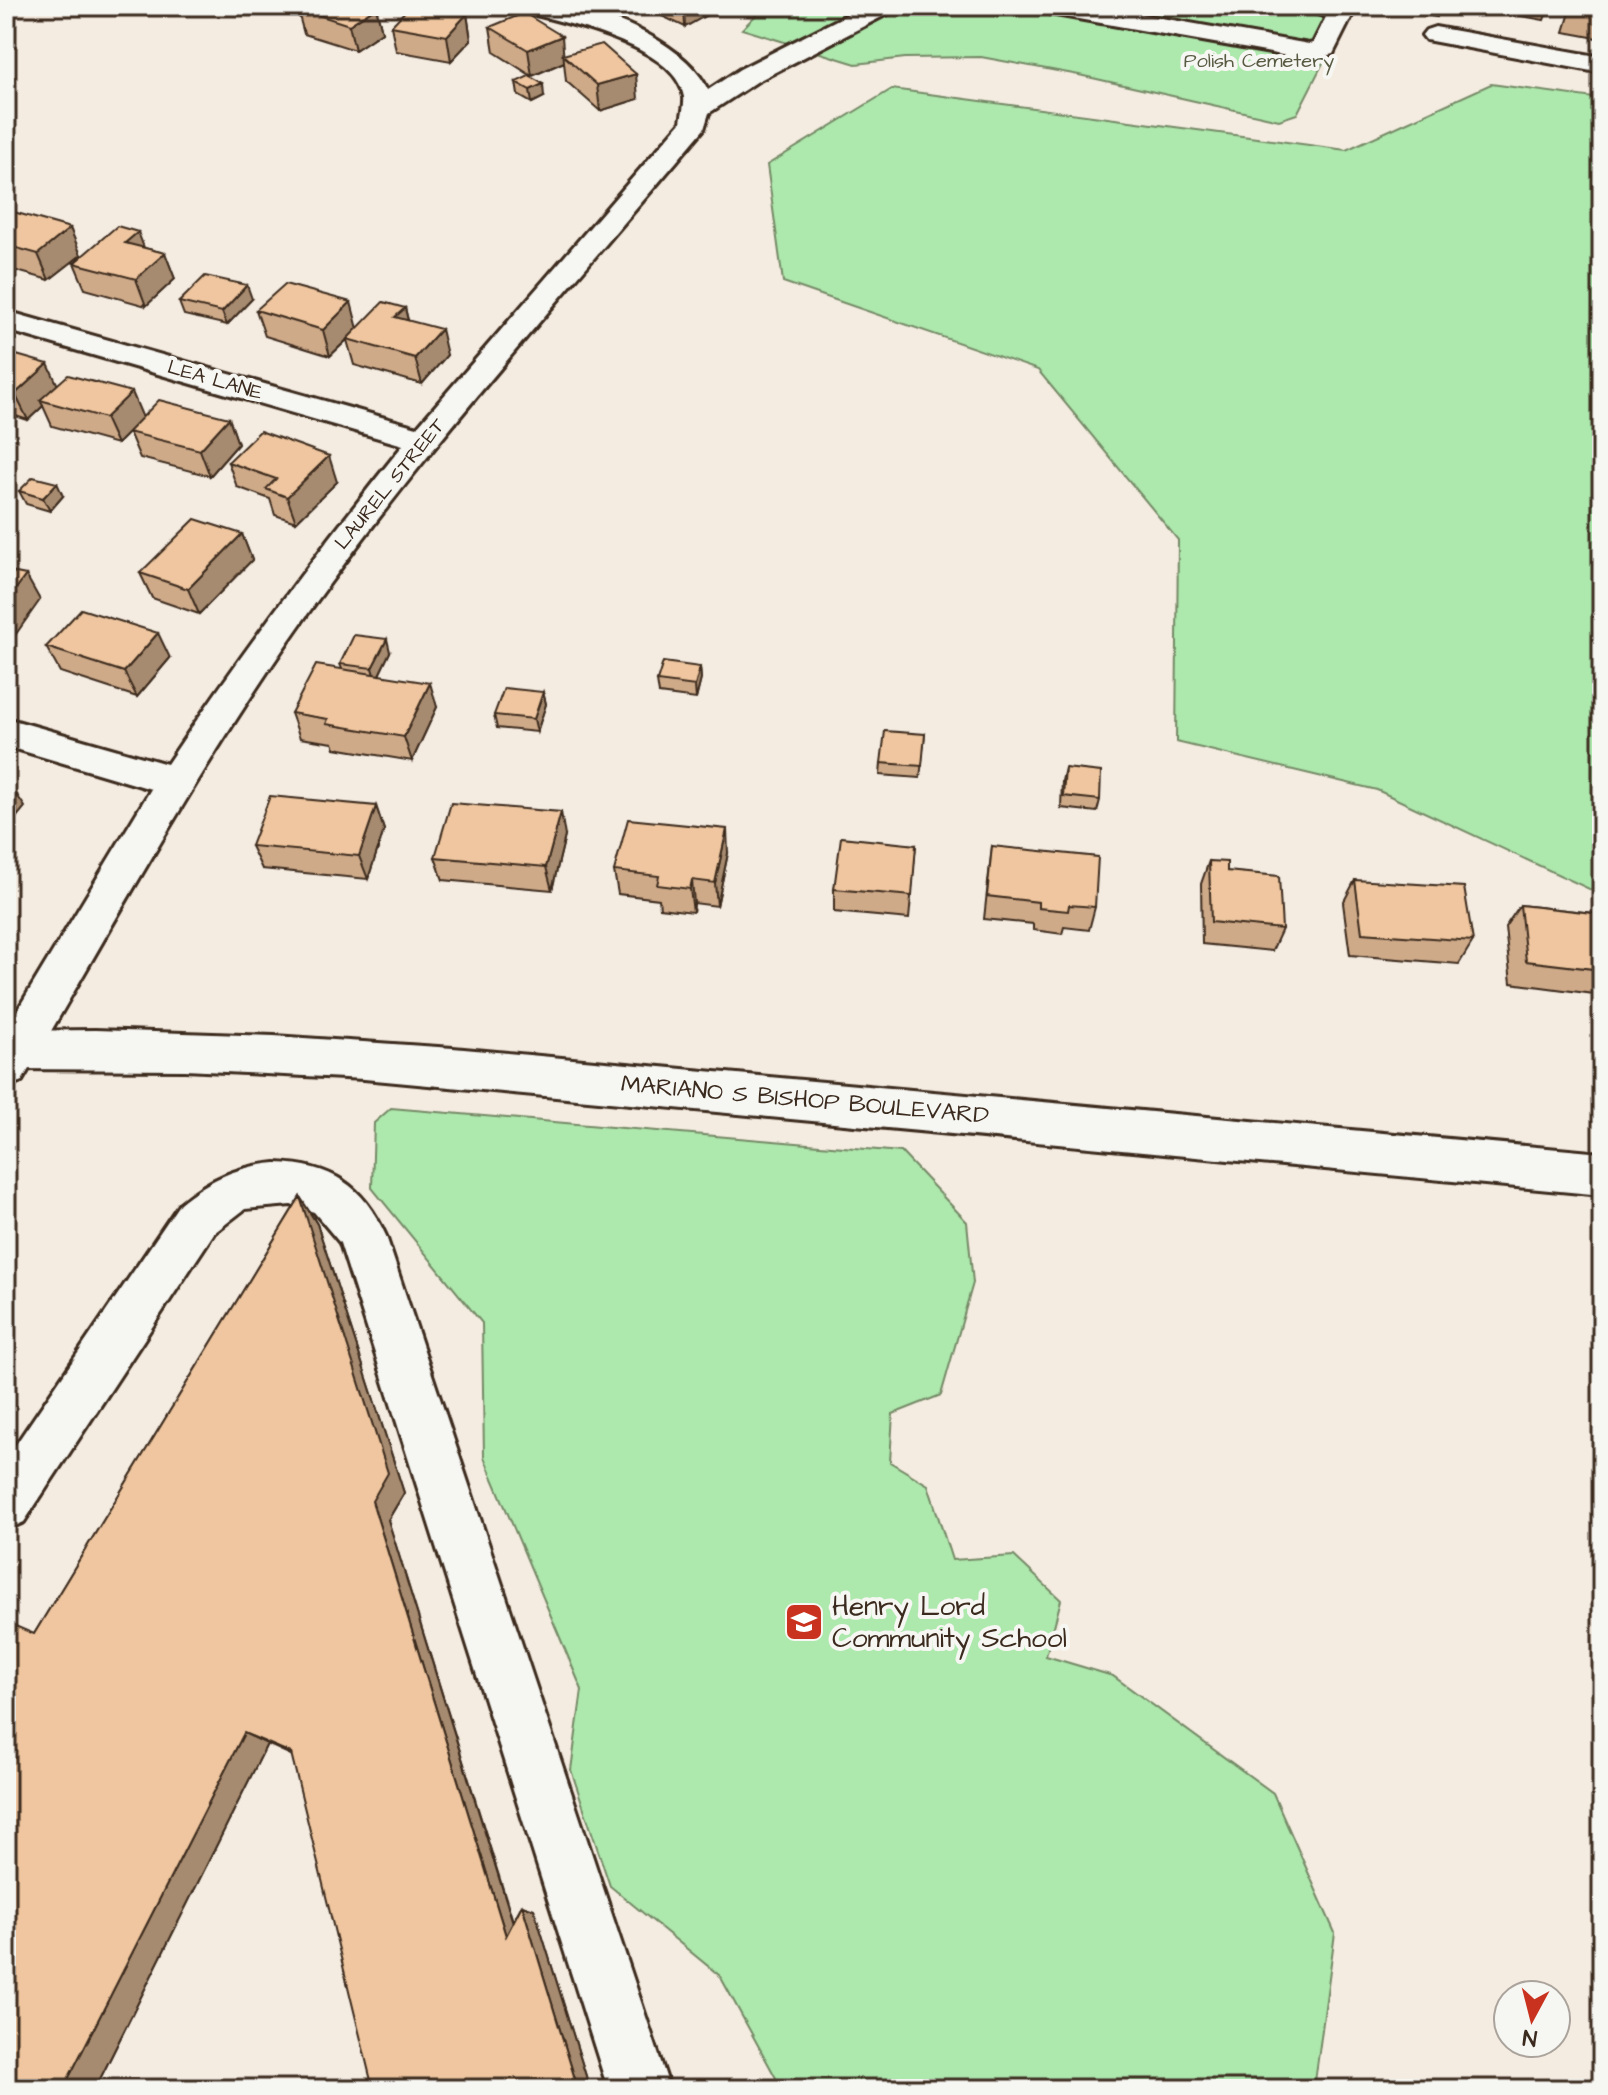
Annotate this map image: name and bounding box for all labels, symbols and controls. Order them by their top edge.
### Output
park label: Polish Cemetery [1184,47,1334,76]
street label: LEA LANE [164,353,266,407]
street label: LAUREL STREET [328,412,452,556]
street label: MARIANO S BISHOP BOULEVARD [620,1067,990,1133]
place label: Henry Lord Community School [832,1587,1067,1660]
school or university icon: Henry Lord Community School [783,1601,825,1643]
north arrow [1492,1979,1572,2059]
text: N [1521,2021,1538,2054]

